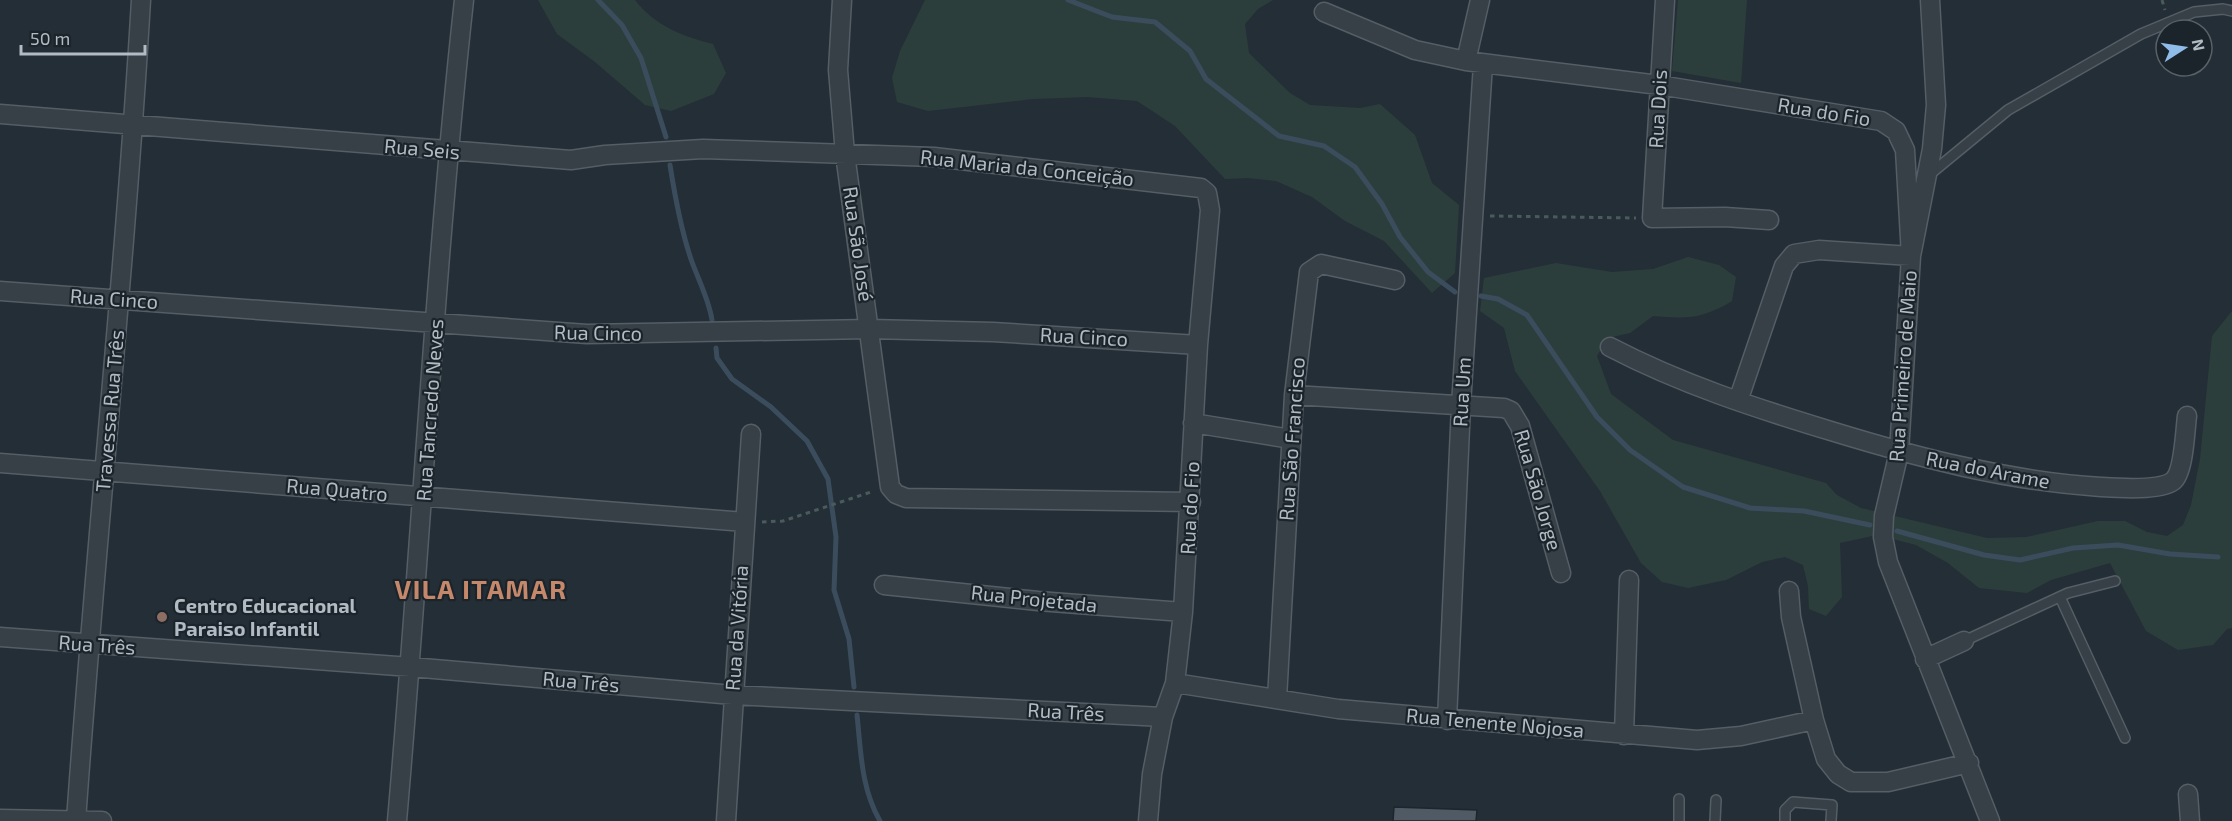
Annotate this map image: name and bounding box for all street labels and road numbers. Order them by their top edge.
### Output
street label: Rua Dois [1643,69,1671,149]
street label: Rua do Fio [1776,92,1872,130]
street label: Rua Seis [383,133,461,163]
street label: Rua Maria da Conceição [919,144,1135,191]
street label: Rua São José [839,185,879,303]
street label: Rua Primeiro de Maio [1883,269,1921,463]
street label: Rua Cinco [69,283,159,313]
street label: Rua Tancredo Neves [411,318,447,502]
street label: Rua Cinco [554,319,642,345]
street label: Rua Cinco [1039,322,1129,350]
street label: Travessa Rua Três [90,329,128,493]
street label: Rua São Francisco [1273,356,1309,522]
street label: Rua Um [1447,356,1475,428]
street label: Rua São Jorge [1510,426,1568,553]
street label: Rua do Arame [1924,445,2052,493]
street label: Rua do Fio [1175,461,1203,555]
street label: Rua Quatro [285,473,389,505]
street label: Rua da Vitória [720,564,752,691]
street label: Rua Projetada [970,579,1098,617]
street label: Rua Três [58,629,136,659]
street label: Rua Três [542,666,621,696]
street label: Rua Três [1027,697,1105,725]
street label: Rua Tenente Nojosa [1405,702,1585,742]

